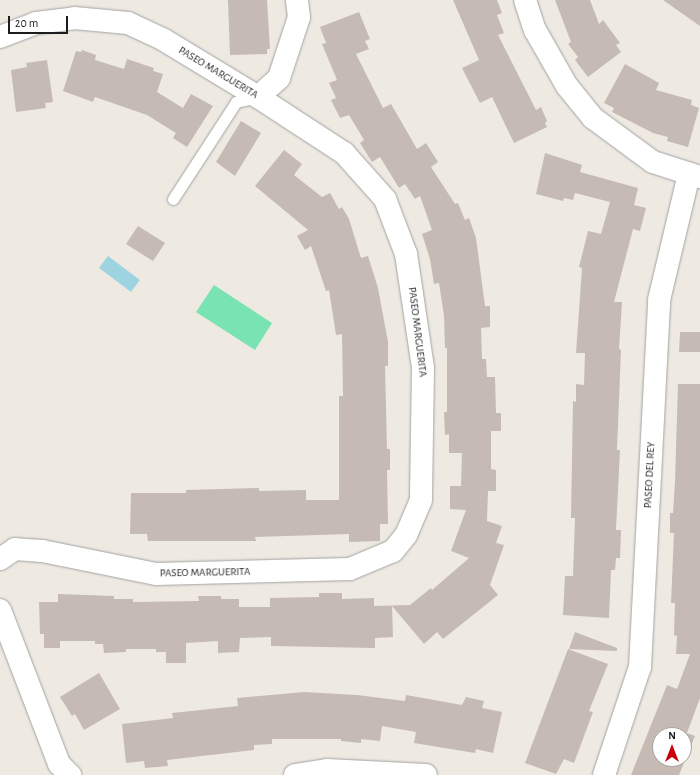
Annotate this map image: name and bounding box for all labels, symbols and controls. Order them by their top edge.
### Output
scale bar [10,8,70,34]
text: 20 m [15,17,38,29]
street label: PASEO MARGUERITA [176,44,260,102]
street label: PASEO MARGUERITA [405,286,429,378]
street label: PASEO DEL REY [642,441,658,509]
street label: PASEO MARGUERITA [160,566,250,580]
north arrow [652,727,692,767]
text: N [668,730,676,741]

